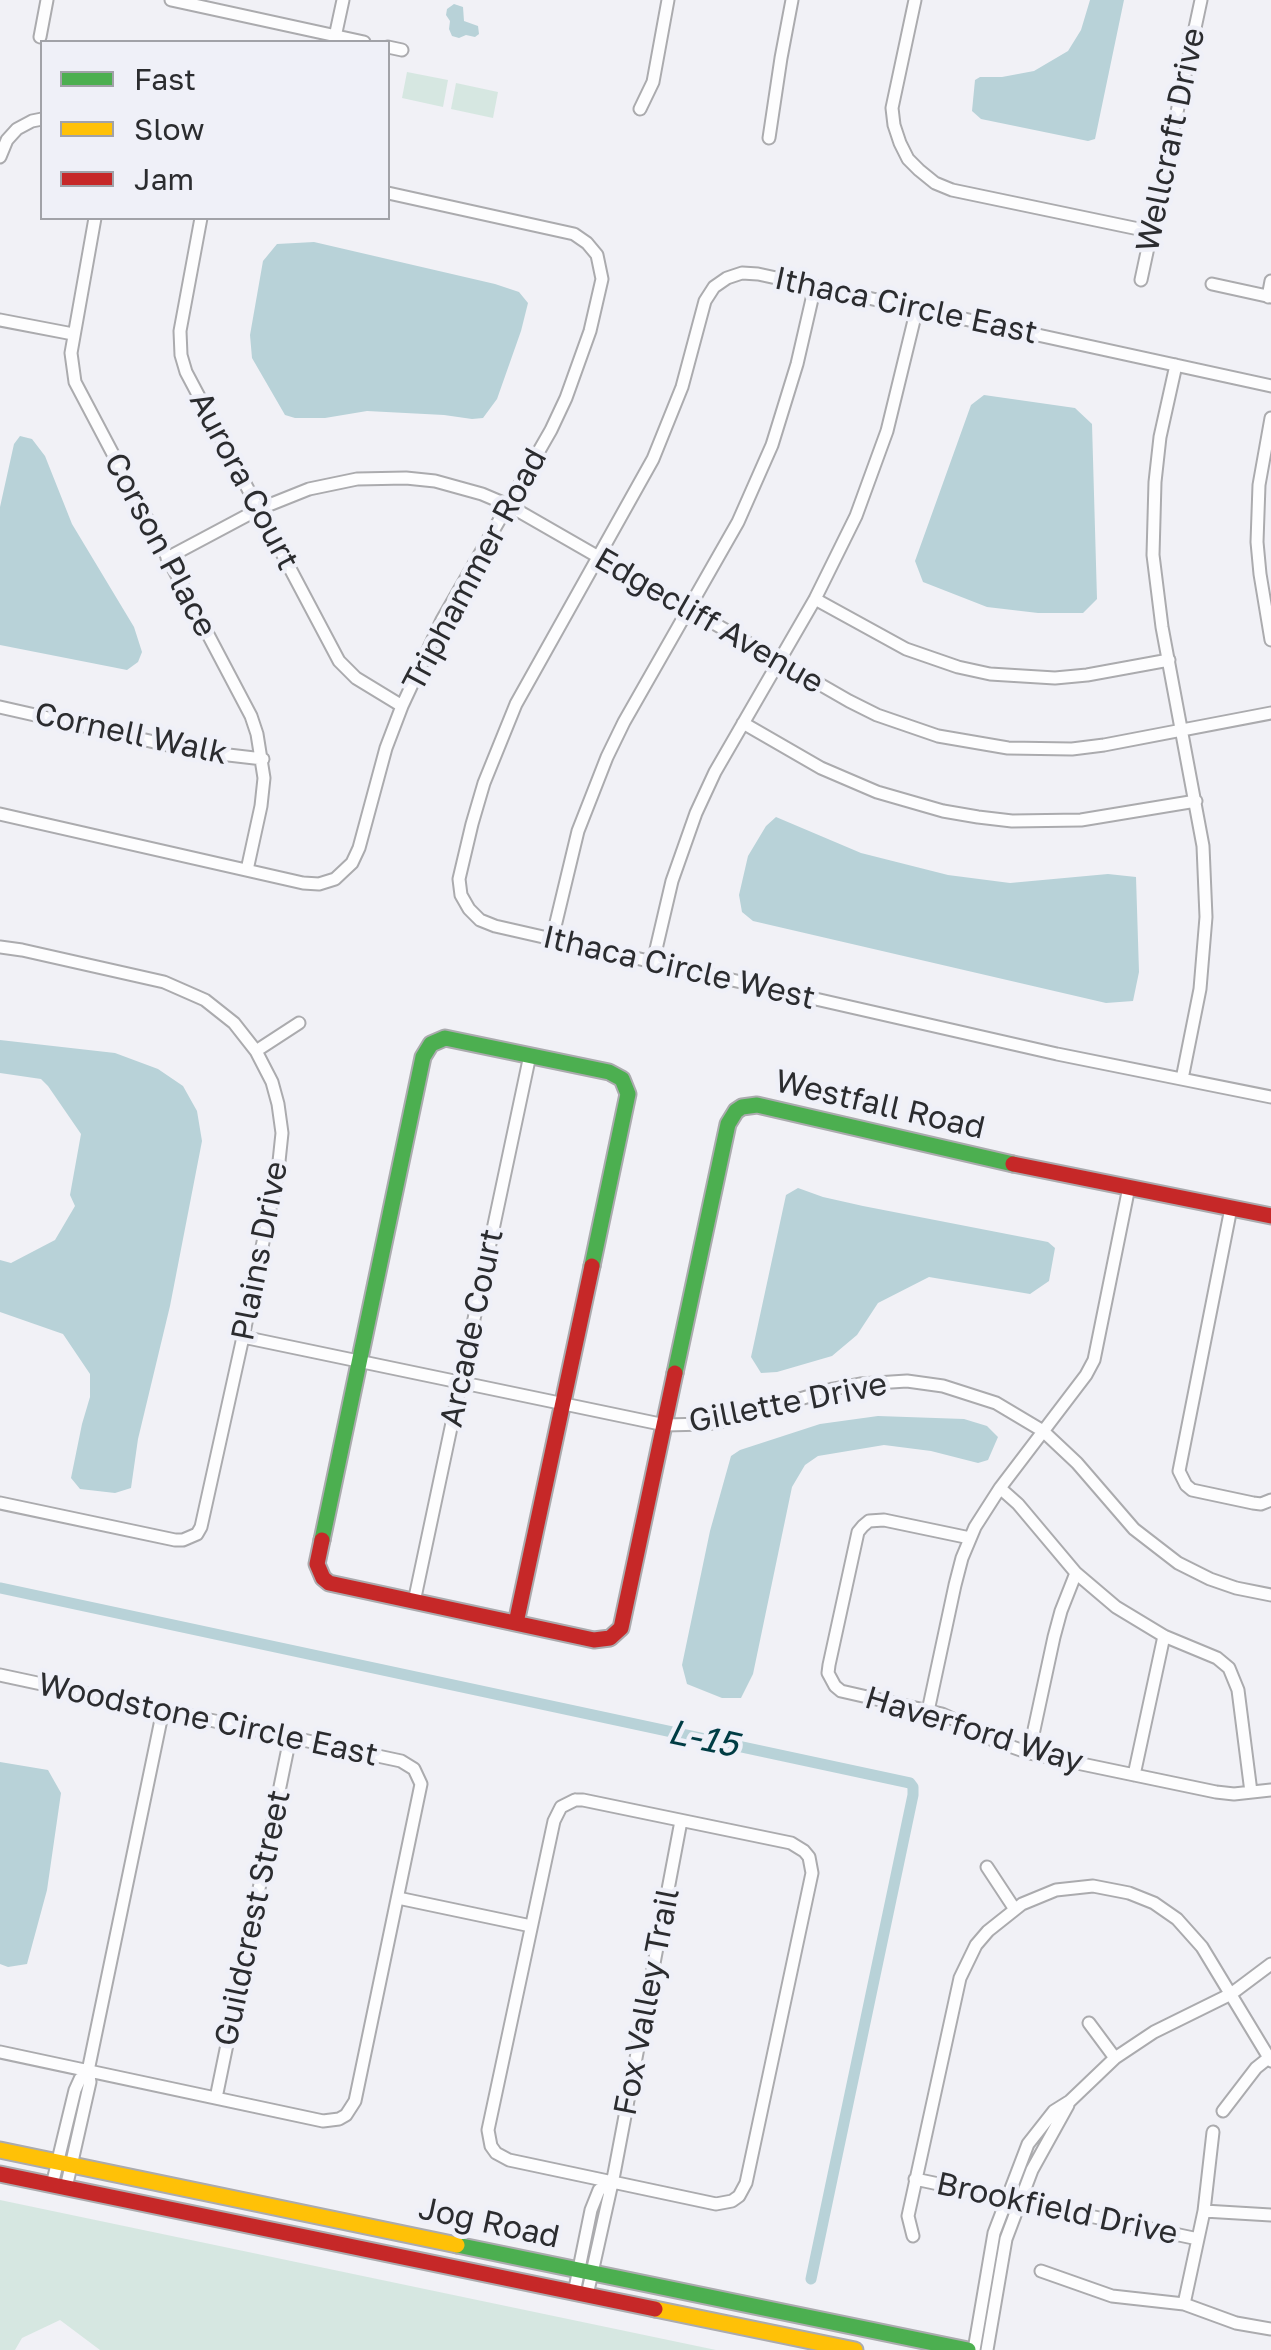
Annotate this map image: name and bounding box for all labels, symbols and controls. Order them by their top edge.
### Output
street label: Wellcraft Drive [1129,25,1213,255]
legend [40,40,390,220]
text: Fast [134,61,196,97]
text: Slow [134,111,205,147]
text: Jam [134,161,194,197]
street label: Ithaca Circle East [771,259,1041,353]
street label: Aurora Court [181,385,307,577]
street label: Triphammer Road [395,442,555,698]
street label: Corson Place [95,447,225,643]
street label: Edgecliff Avenue [588,540,830,702]
street label: Cornell Walk [31,695,231,773]
street label: Ithaca Circle West [539,918,819,1018]
street label: Westfall Road [772,1062,988,1148]
street label: Plains Drive [224,1158,296,1344]
street label: Arcade Court [432,1225,512,1431]
street label: Gillette Drive [686,1365,890,1441]
street label: Woodstone Circle East [35,1665,381,1775]
street label: Haverford Way [860,1679,1088,1781]
water label: L-15 [664,1711,742,1767]
street label: Guildcrest Street [207,1786,299,2050]
street label: Fox Valley Trail [606,1885,688,2119]
street label: Brookfield Drive [933,2165,1181,2253]
street label: Jog Road [415,2189,563,2257]

